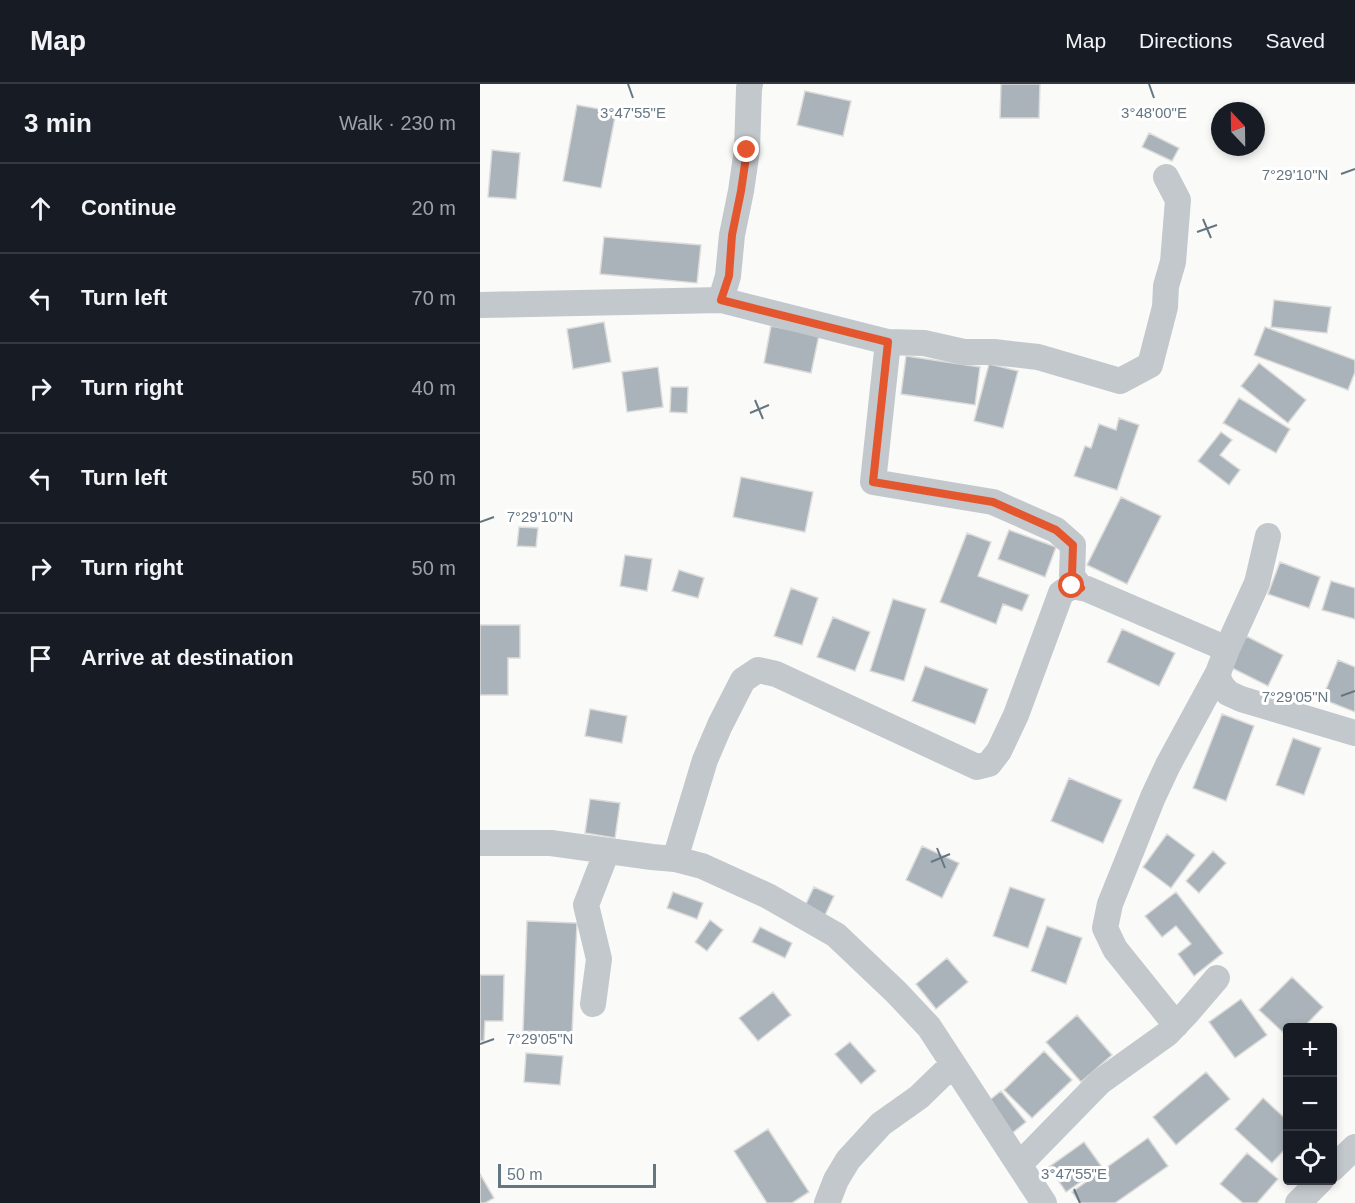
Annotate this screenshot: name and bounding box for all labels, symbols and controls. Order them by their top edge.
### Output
text: Map [30,25,86,56]
text: Map [1065,29,1106,52]
text: Directions [1139,29,1232,52]
text: Saved [1265,29,1325,52]
north arrow [1211,102,1265,156]
text: 3°47'55"E [600,104,666,121]
text: 3°48'00"E [1121,104,1187,121]
text: 3 min [24,108,92,138]
text: Walk · 230 m [339,112,456,134]
route end [733,136,759,162]
text: 7°29'10"N [1262,166,1328,183]
icon: ahead [24,192,57,225]
text: Continue [81,195,176,220]
text: 20 m [412,197,456,219]
icon: left [24,282,57,315]
text: Turn left [81,285,167,310]
text: 70 m [412,287,456,309]
icon: right [24,372,57,405]
text: Turn right [81,375,183,400]
text: 40 m [412,377,456,399]
icon: left [24,462,57,495]
text: Turn left [81,465,167,490]
text: 50 m [412,467,456,489]
text: 7°29'10"N [507,508,573,525]
icon: right [24,552,57,585]
text: Turn right [81,555,183,580]
text: 50 m [412,557,456,579]
route start [1058,572,1084,598]
icon: arrive [24,642,57,675]
text: Arrive at destination [81,645,294,670]
text: 7°29'05"N [1262,688,1328,705]
map controls [1283,1023,1337,1185]
button: + [1283,1023,1337,1077]
text: 7°29'05"N [507,1030,573,1047]
button: − [1283,1077,1337,1131]
button: locate [1283,1131,1337,1185]
scale bar [498,1161,656,1188]
text: 3°47'55"E [1041,1165,1107,1182]
text: 50 m [507,1166,543,1183]

